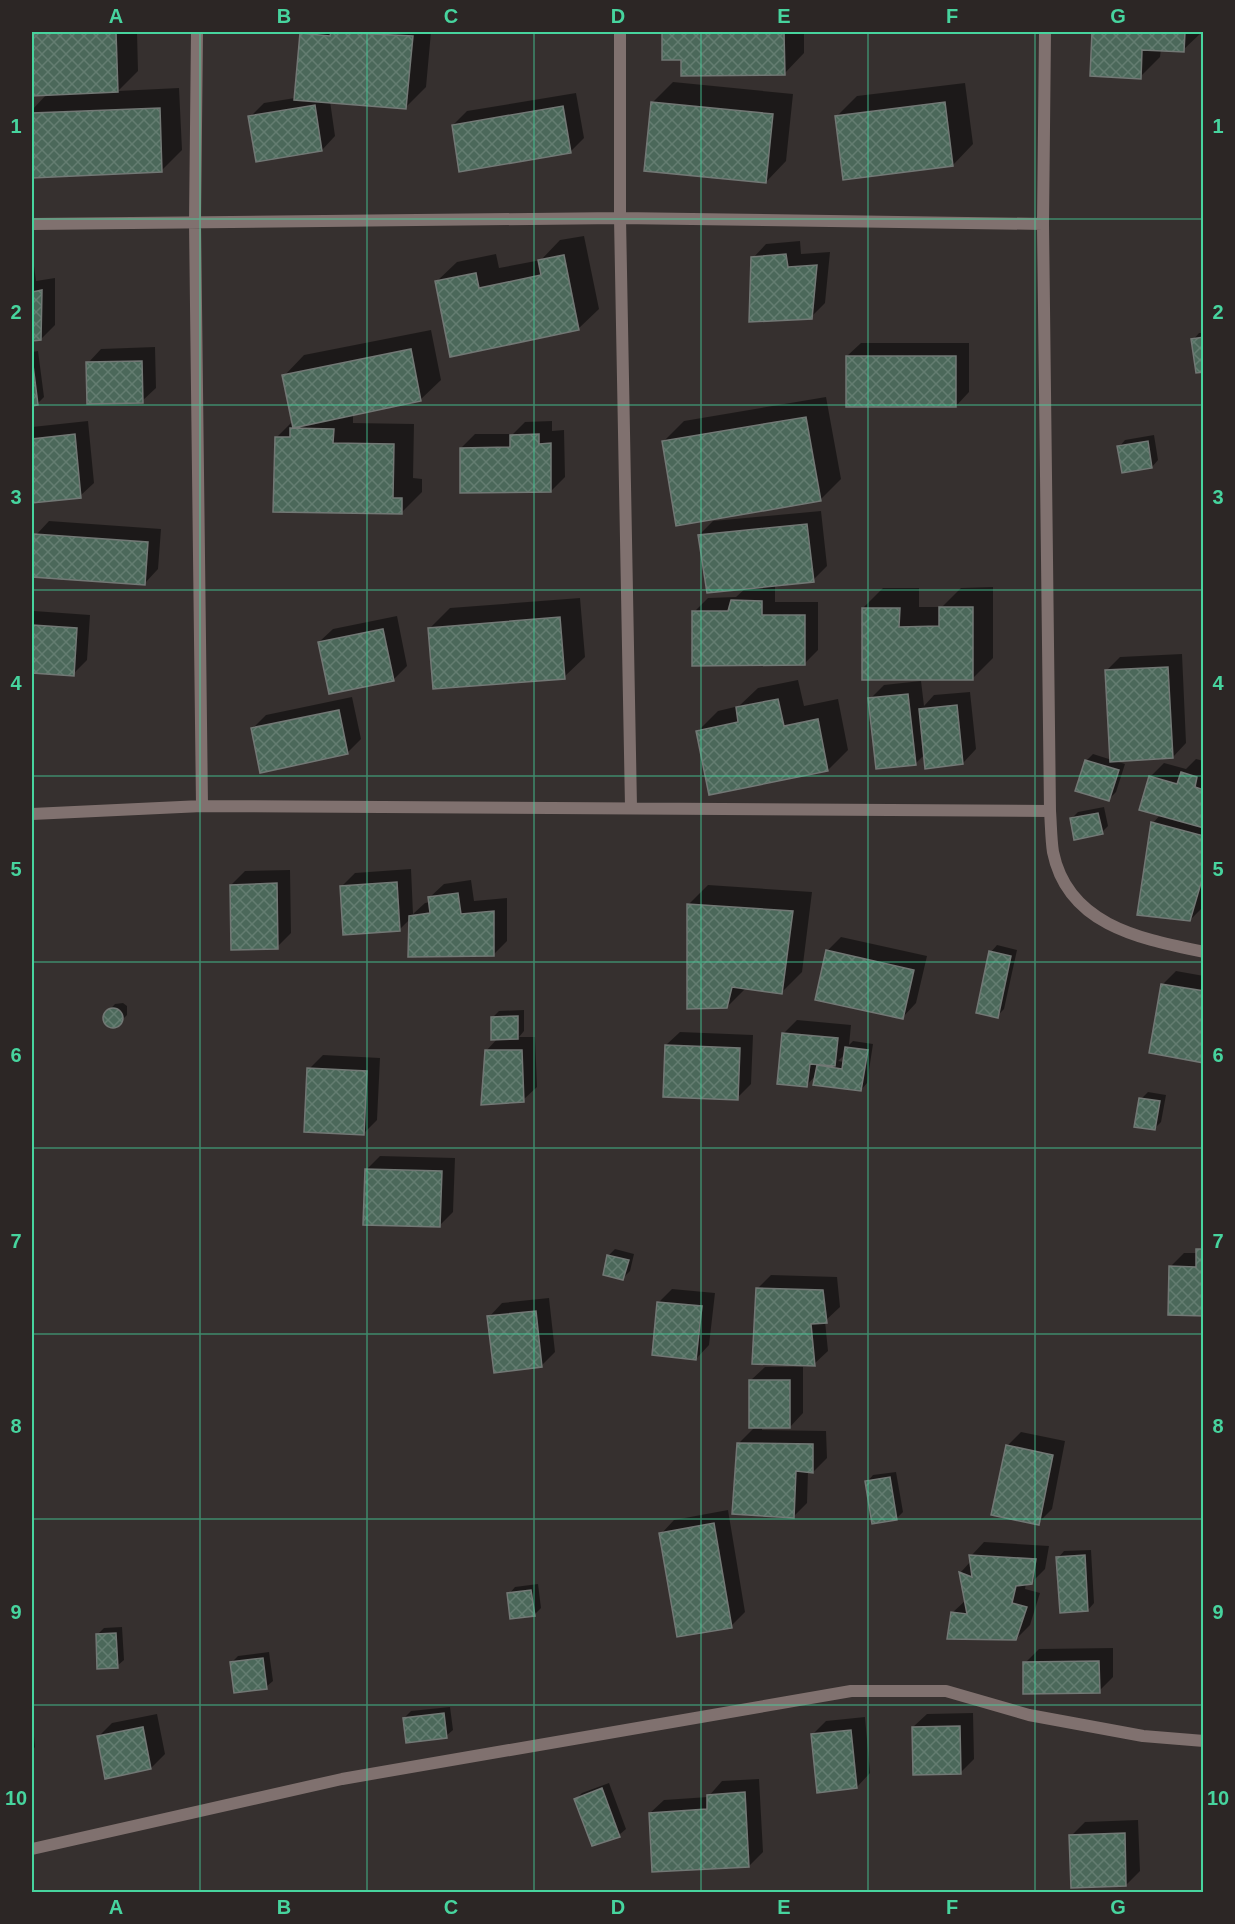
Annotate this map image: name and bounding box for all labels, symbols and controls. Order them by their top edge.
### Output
text: A [109,5,123,27]
text: B [277,5,291,27]
text: C [444,5,458,27]
text: D [611,5,625,27]
text: E [777,5,791,27]
text: F [946,5,958,27]
text: G [1110,5,1126,27]
text: 1 [10,115,22,137]
text: 1 [1212,115,1224,137]
text: 2 [10,301,22,323]
text: 2 [1212,301,1224,323]
text: 3 [10,486,22,508]
text: 3 [1212,486,1224,508]
text: 4 [10,672,22,694]
text: 4 [1212,672,1224,694]
text: 5 [10,858,22,880]
text: 5 [1212,858,1224,880]
text: 6 [10,1044,22,1066]
text: 6 [1212,1044,1224,1066]
text: 7 [10,1230,22,1252]
text: 7 [1212,1230,1224,1252]
text: 8 [10,1415,22,1437]
text: 8 [1212,1415,1224,1437]
text: 9 [10,1601,22,1623]
text: 9 [1212,1601,1224,1623]
text: 10 [5,1787,27,1809]
text: 10 [1207,1787,1229,1809]
text: A [109,1896,123,1918]
text: B [277,1896,291,1918]
text: C [444,1896,458,1918]
text: D [611,1896,625,1918]
text: E [777,1896,791,1918]
text: F [946,1896,958,1918]
text: G [1110,1896,1126,1918]

